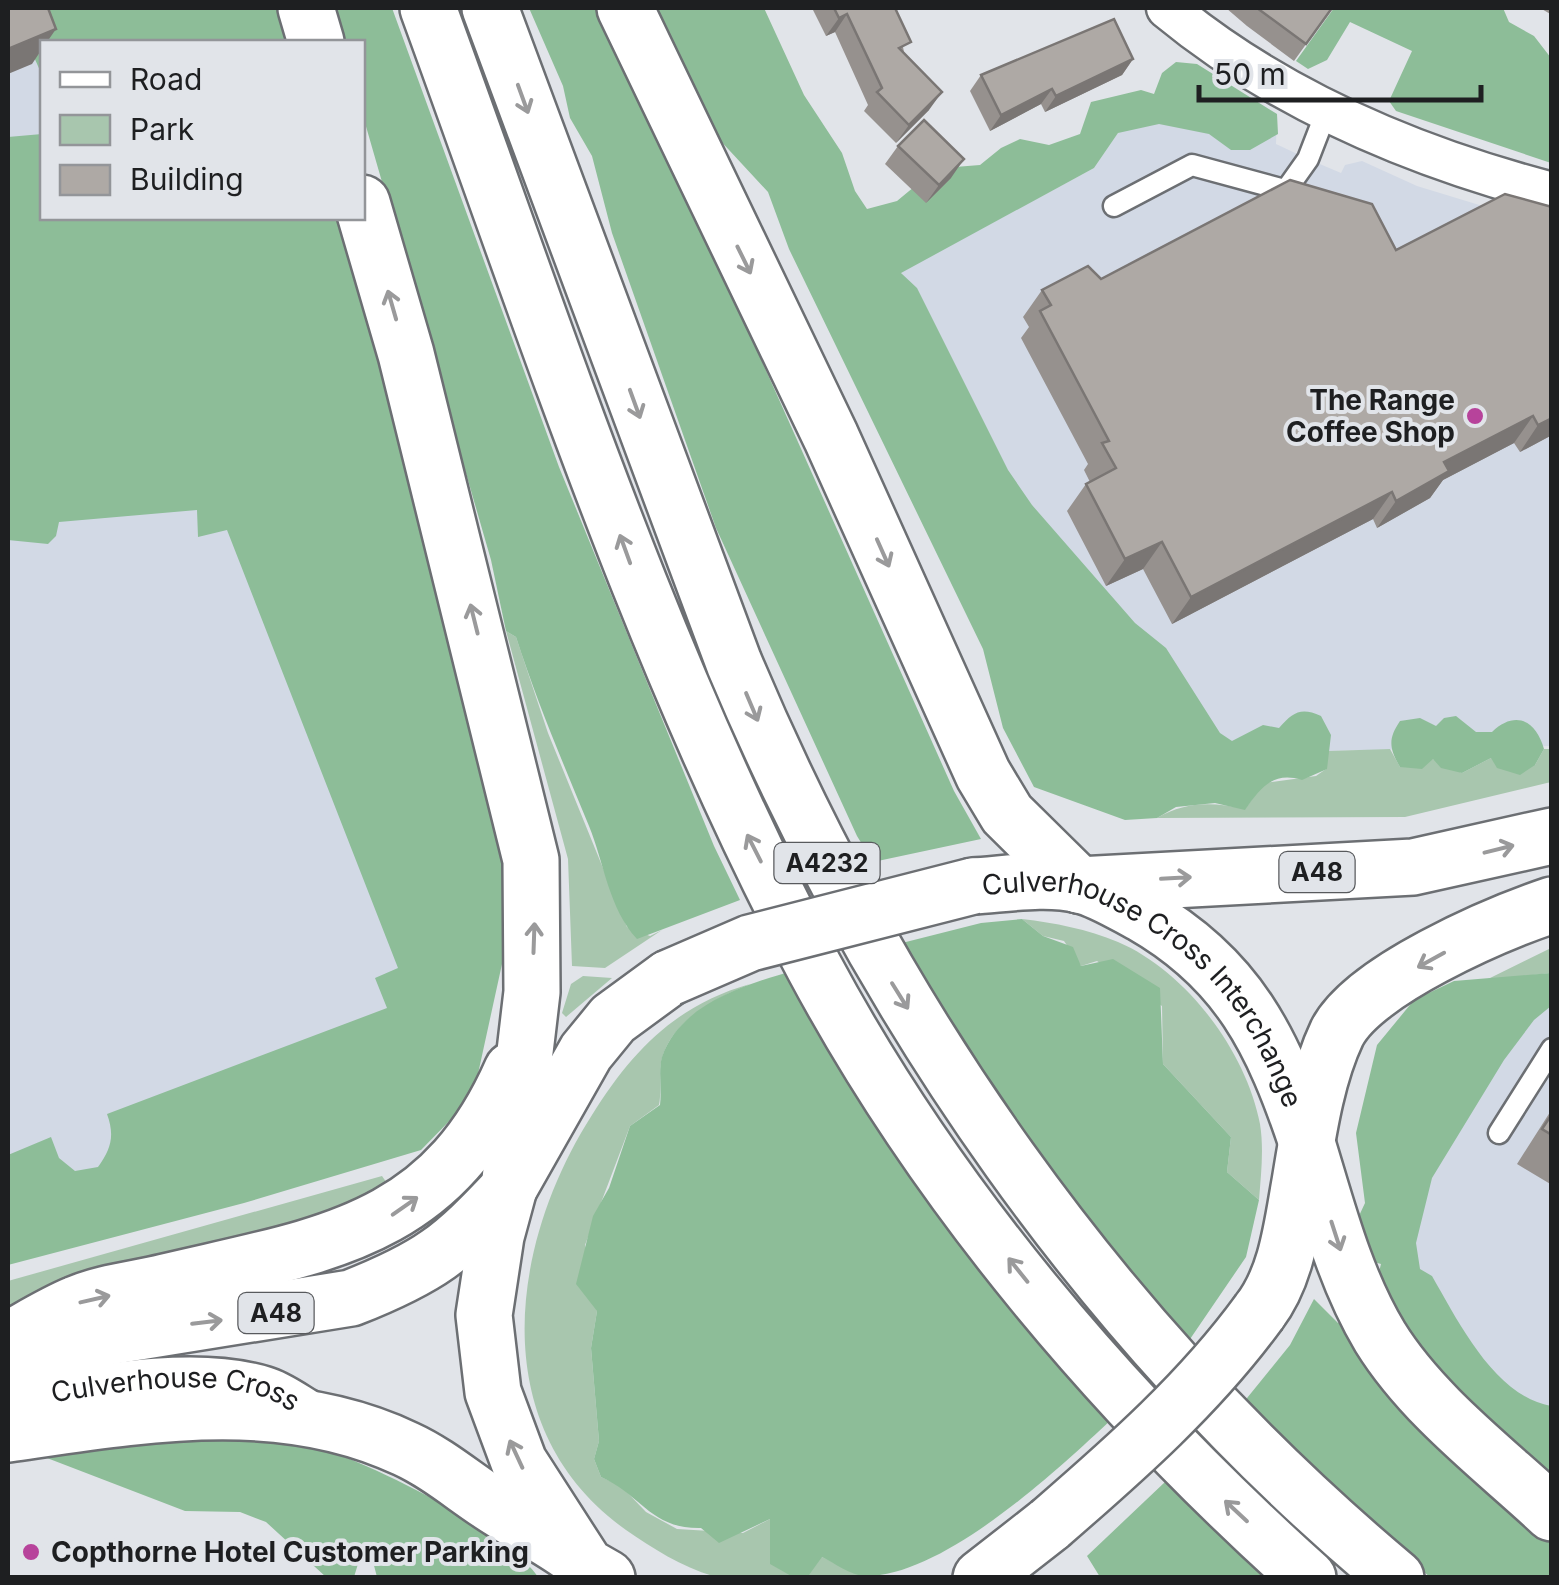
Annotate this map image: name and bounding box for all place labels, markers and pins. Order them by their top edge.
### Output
place label: The Range Coffee Shop [1286,383,1455,449]
marker: The Range Coffee Shop [1464,405,1486,427]
place label: Copthorne Hotel Customer Parking [51,1535,529,1569]
marker: Copthorne Hotel Customer Parking [20,1541,42,1563]

